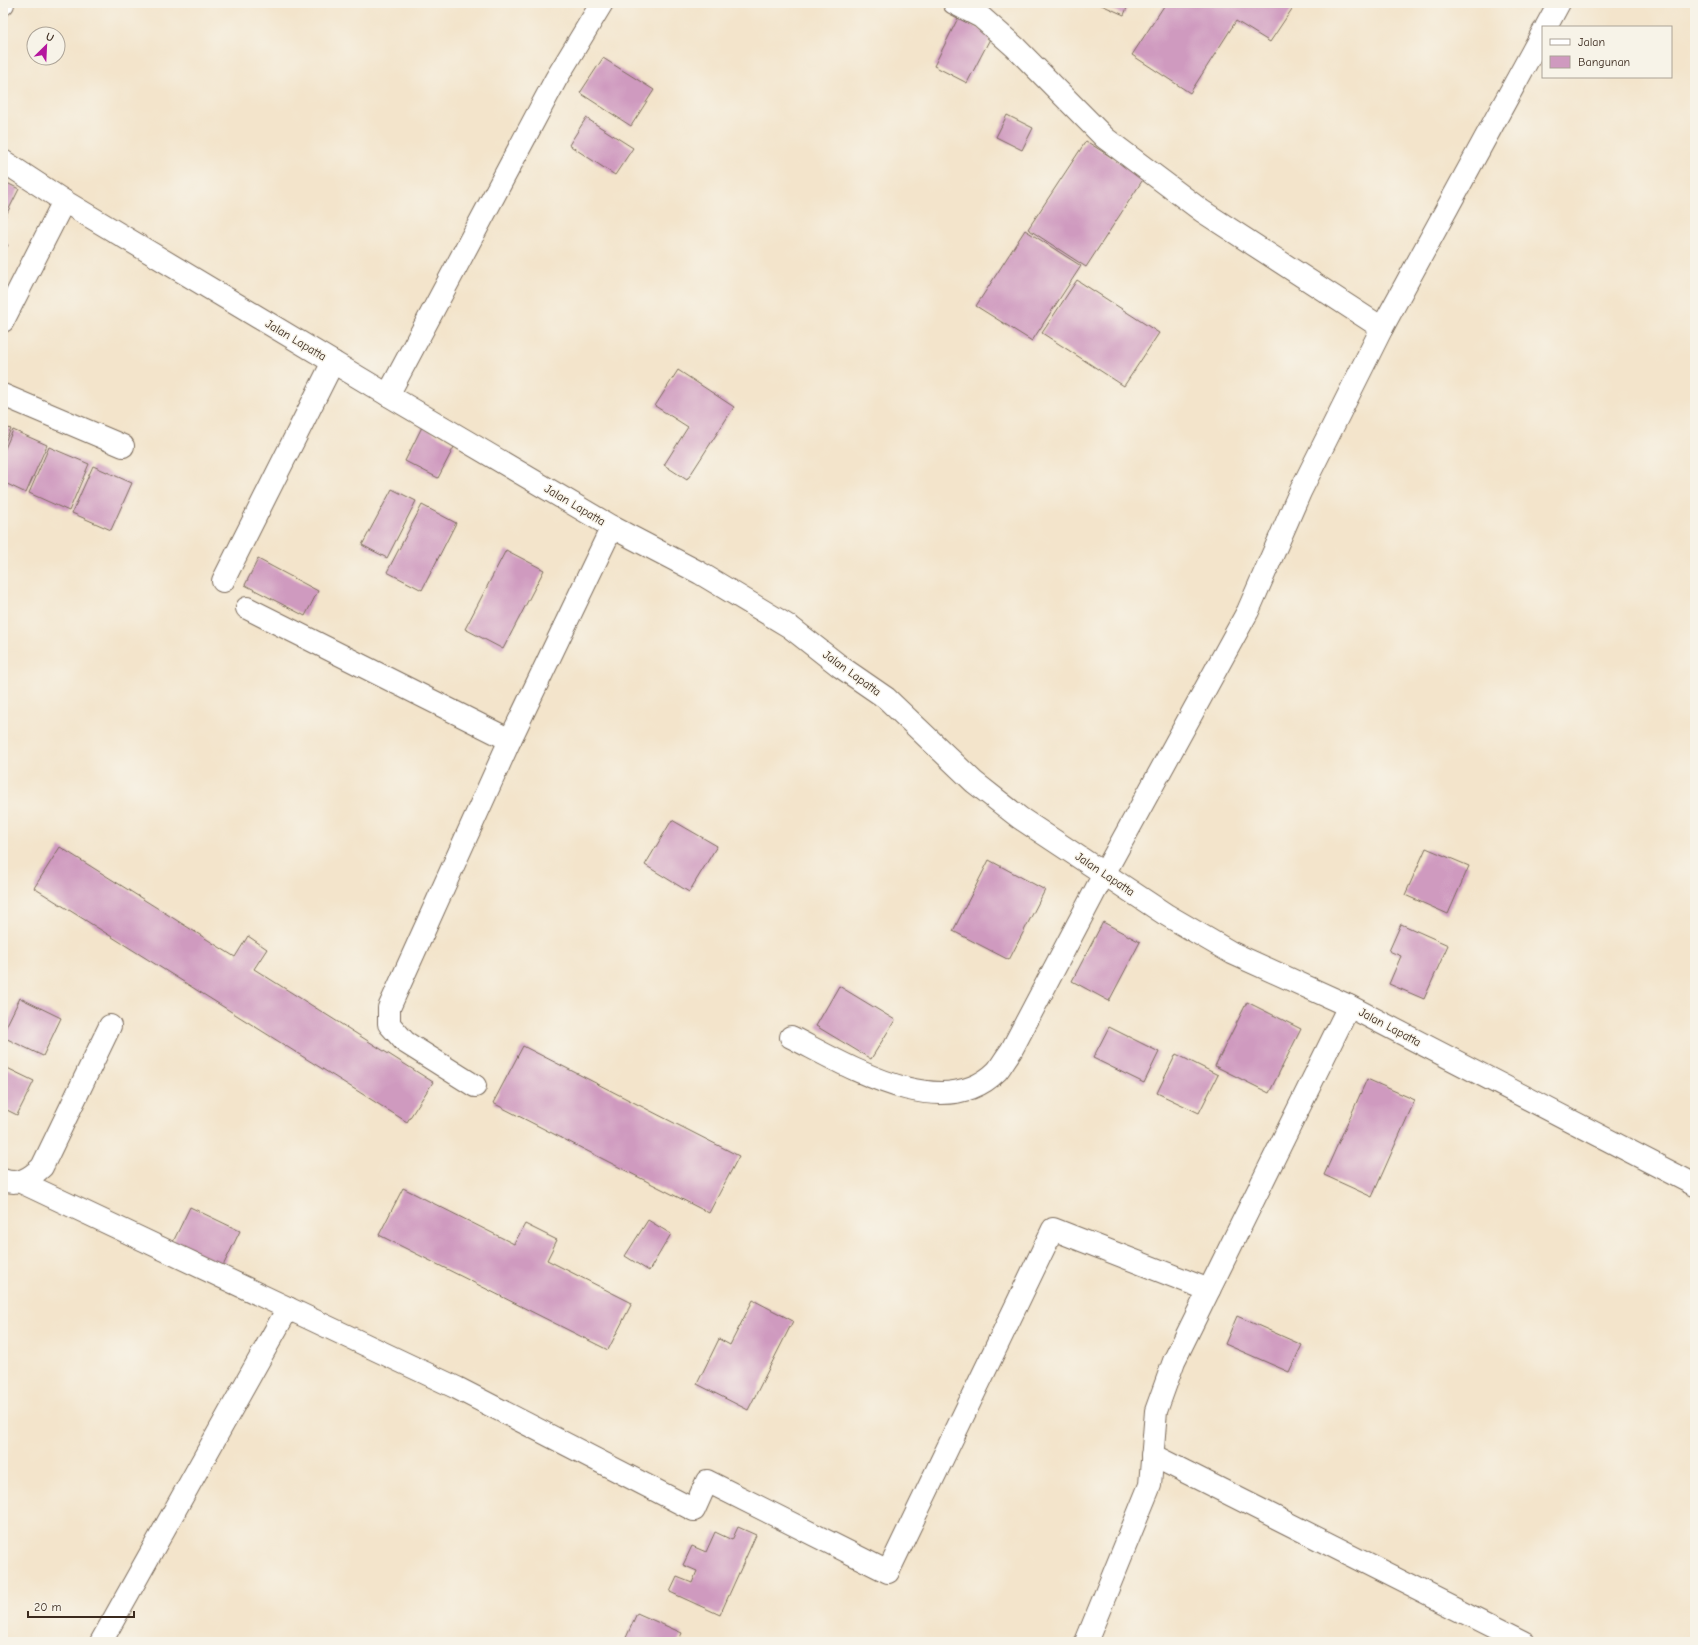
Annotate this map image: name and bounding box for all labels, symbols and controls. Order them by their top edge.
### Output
north arrow [26,26,66,66]
legend [1542,26,1672,78]
text: U [44,30,56,45]
text: Jalan [1578,35,1605,49]
text: Bangunan [1578,55,1630,69]
street label: Jalan Lapatta [263,316,329,364]
street label: Jalan Lapatta [542,481,608,529]
street label: Jalan Lapatta [820,647,884,699]
street label: Jalan Lapatta [1073,849,1137,899]
street label: Jalan Lapatta [1357,1005,1423,1049]
scale bar [28,1593,134,1619]
text: 20 m [34,1600,62,1614]

